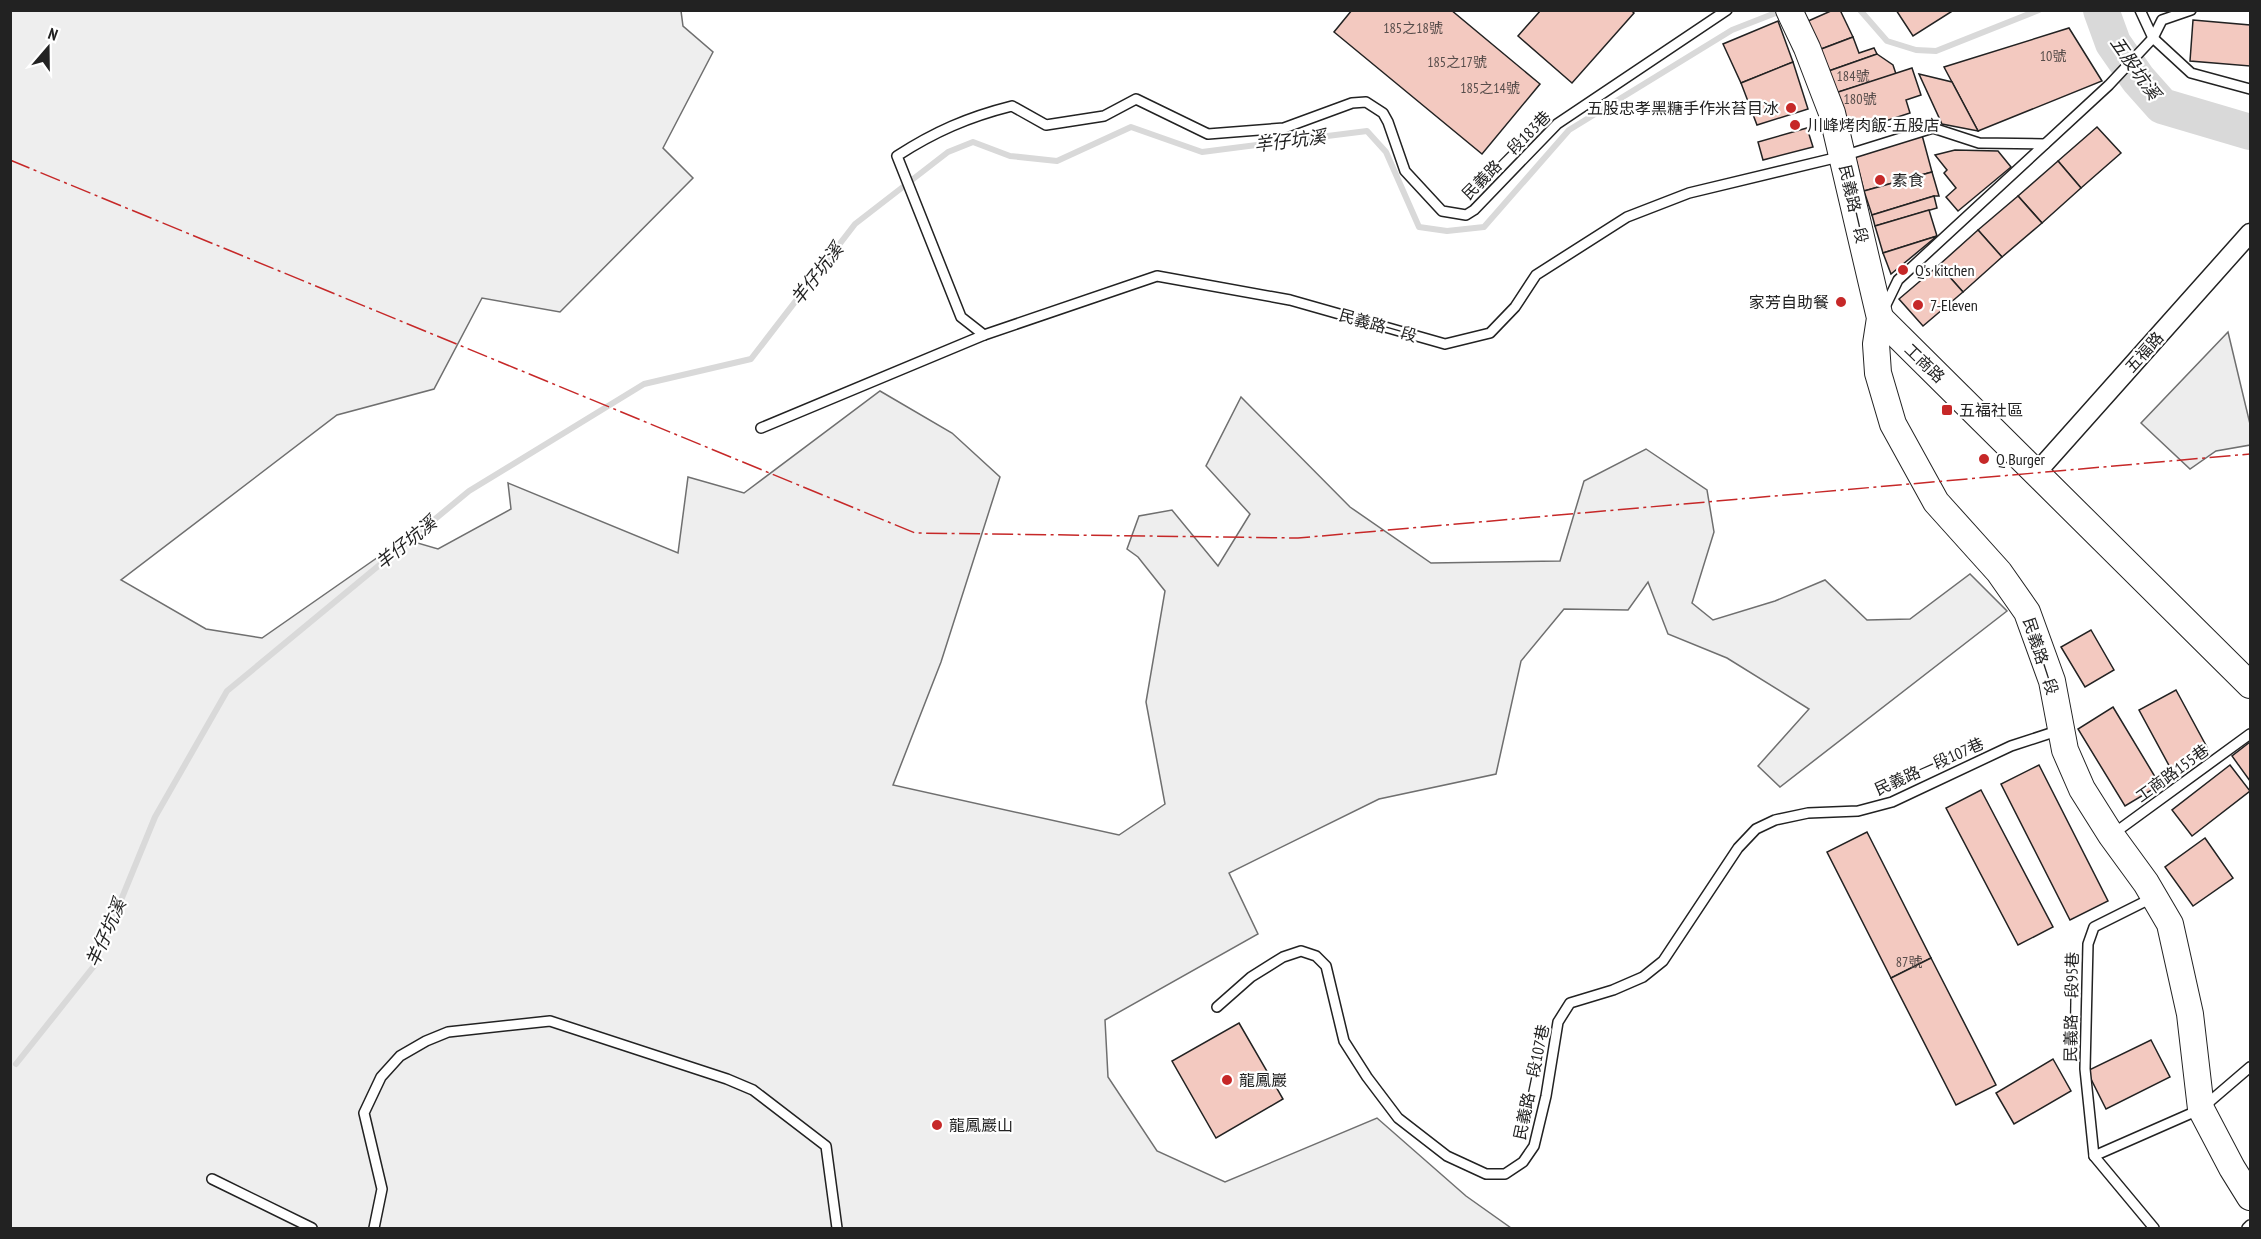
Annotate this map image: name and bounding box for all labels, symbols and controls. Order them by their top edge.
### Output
north arrow [18,18,78,78]
house number: 185之18號 [1383,19,1443,37]
text: N [46,23,61,45]
water label: 五股坑溪 [2105,32,2167,106]
house number: 10號 [2040,47,2066,65]
house number: 185之17號 [1427,53,1487,71]
house number: 184號 [1837,67,1869,85]
house number: 185之14號 [1460,79,1520,97]
house number: 180號 [1844,90,1876,108]
place label: 五股忠孝黑糖手作米苔目冰 [1587,98,1779,118]
marker: 五股忠孝黑糖手作米苔目冰 [1784,101,1798,115]
street label: 民義路一段183巷 [1457,106,1555,204]
place label: 川峰烤肉飯-五股店 [1807,115,1940,135]
marker: 川峰烤肉飯-五股店 [1788,118,1802,132]
water label: 羊仔坑溪 [1253,124,1330,156]
street label: 民義路一段 [1835,163,1873,245]
place label: 素食 [1892,170,1924,190]
marker: 素食 [1873,173,1887,187]
water label: 羊仔坑溪 [785,236,850,309]
place label: Q's kitchen [1915,260,1974,280]
marker: Q's kitchen [1896,263,1910,277]
place label: 家芳自助餐 [1749,292,1829,312]
marker: 家芳自助餐 [1834,295,1848,309]
place label: 7-Eleven [1930,295,1978,315]
marker: 7-Eleven [1911,298,1925,312]
street label: 民義路一段 [1337,304,1419,346]
street label: 五福路 [2121,327,2167,377]
street label: 工商路 [1901,339,1949,387]
place label: 五福社區 [1959,400,2023,420]
marker: 五福社區 [1940,403,1954,417]
place label: Q Burger [1996,449,2046,469]
marker: Q Burger [1977,452,1991,466]
water label: 羊仔坑溪 [370,509,443,574]
street label: 民義路一段 [2019,615,2063,697]
street label: 民義路一段107巷 [1871,733,1987,799]
street label: 工商路155巷 [2131,740,2213,806]
water label: 羊仔坑溪 [80,892,132,970]
street label: 民義路一段95巷 [2060,952,2082,1062]
house number: 87號 [1896,953,1922,971]
street label: 民義路一段107巷 [1509,1022,1553,1142]
place label: 龍鳳巖 [1239,1070,1287,1090]
marker: 龍鳳巖 [1220,1073,1234,1087]
place label: 龍鳳巖山 [949,1115,1013,1135]
marker: 龍鳳巖山 [930,1118,944,1132]

